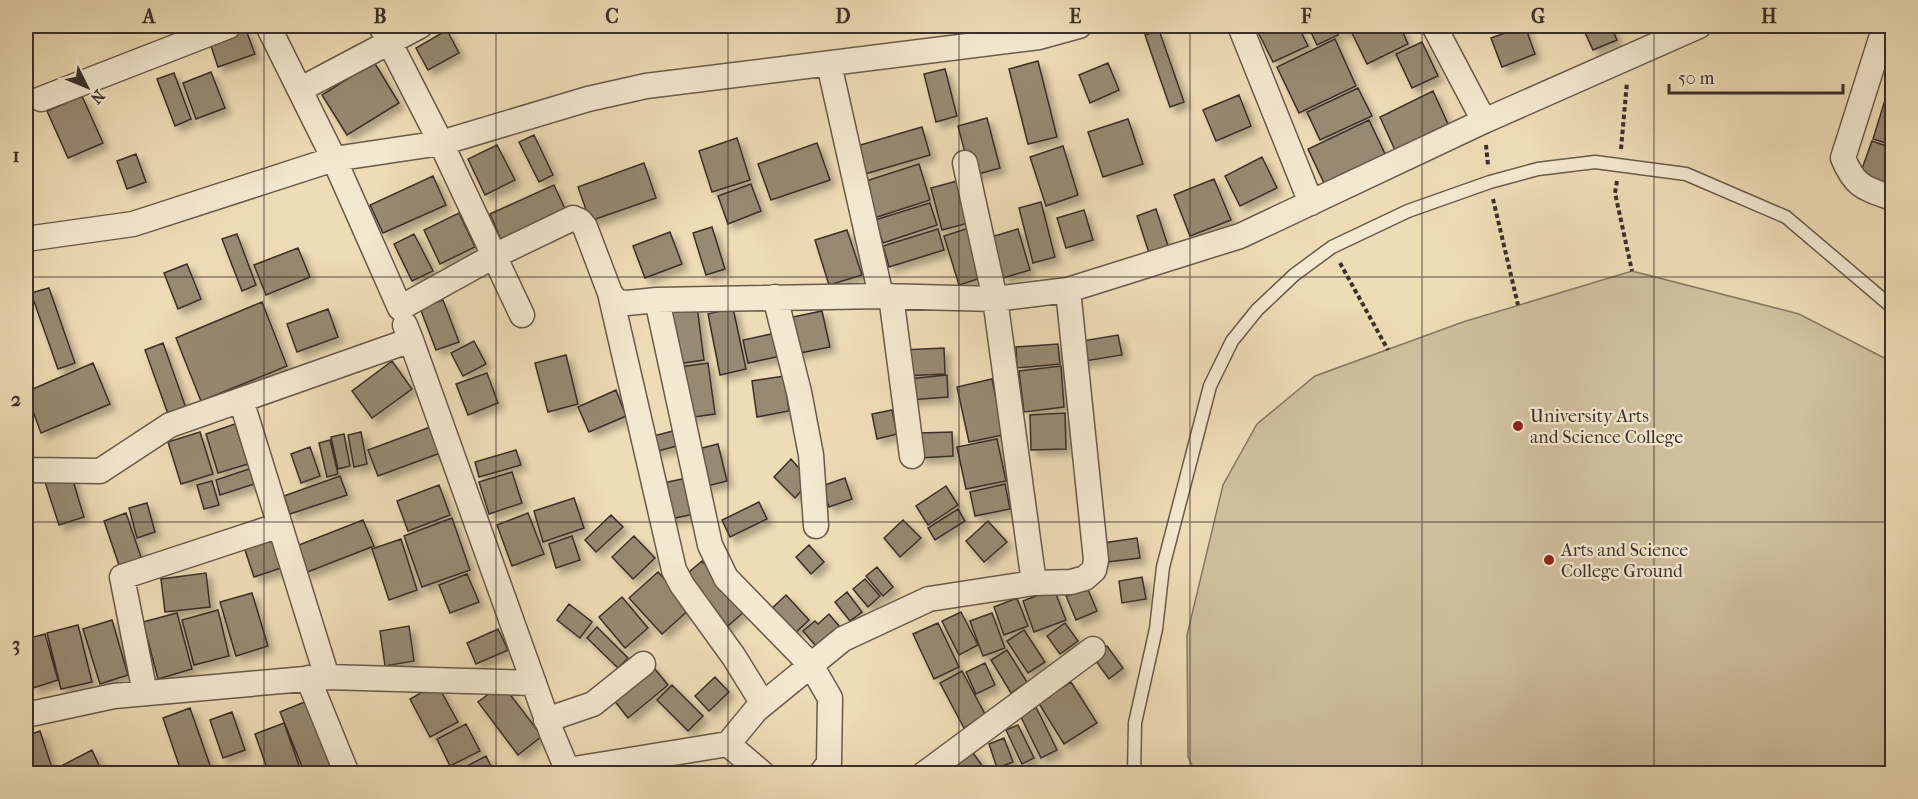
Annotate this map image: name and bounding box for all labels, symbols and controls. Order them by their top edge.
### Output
text: A [141,5,157,28]
text: B [373,5,387,28]
text: C [605,5,619,28]
text: D [835,5,851,28]
text: E [1069,5,1081,28]
text: F [1300,5,1312,28]
text: G [1531,5,1545,28]
text: H [1761,5,1777,28]
north arrow [57,57,117,117]
scale bar [1669,57,1843,95]
text: 50 m [1678,68,1715,89]
text: N [86,86,109,108]
text: 1 [12,144,20,167]
text: 2 [11,388,21,411]
place label: University Arts and Science College [1530,406,1683,448]
marker: University Arts and Science College [1511,419,1525,433]
place label: Arts and Science College Ground [1560,540,1688,582]
marker: Arts and Science College Ground [1542,553,1556,567]
text: 3 [12,633,20,656]

